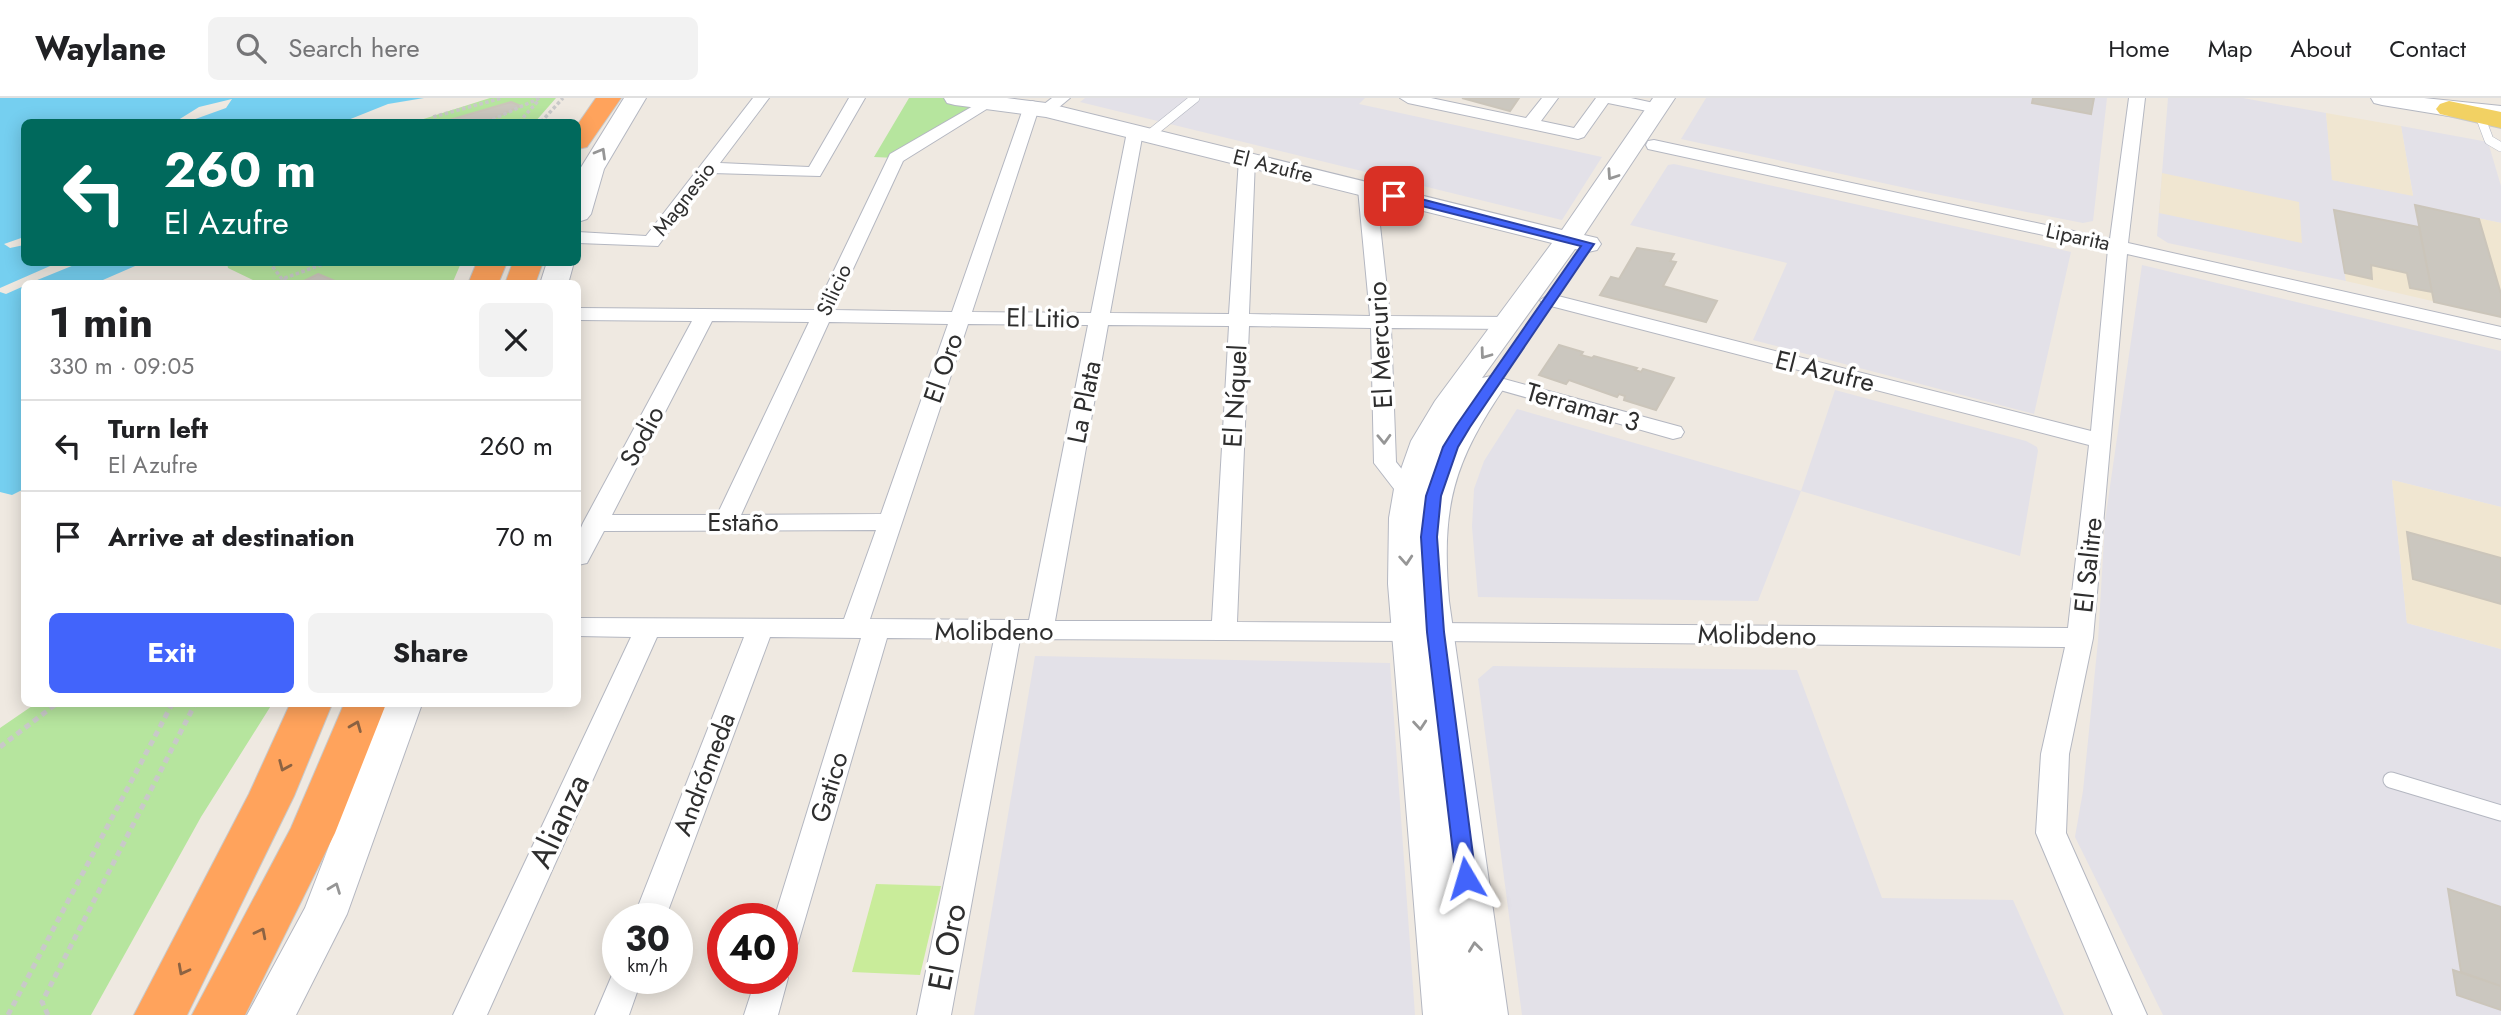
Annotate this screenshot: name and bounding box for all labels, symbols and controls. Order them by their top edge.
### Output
search box [208,17,698,80]
text: Waylane [35,25,166,72]
icon: search [232,29,270,67]
text: Search here [288,29,420,67]
text: Home [2108,31,2170,66]
text: Map [2208,31,2252,66]
text: About [2290,31,2351,66]
text: Contact [2389,31,2466,66]
text: 260 m [164,135,316,205]
street label: El Azufre [1230,142,1316,190]
icon: left [49,147,140,238]
one-way arrow [593,148,606,161]
street label: Magnesio [646,156,722,242]
pin [1364,166,1424,226]
one-way arrow [1608,167,1620,180]
icon: arrive [1375,177,1413,215]
text: El Azufre [164,200,289,246]
street label: Liparita [2043,216,2113,258]
street label: Silicio [809,259,859,321]
street label: El Mercurio [1358,281,1402,409]
text: 1 min [49,292,153,353]
street label: El Litio [1006,298,1080,338]
button: close [479,303,553,377]
street label: El Oro [913,328,973,408]
street label: El Azufre [1771,340,1879,402]
street label: El Níquel [1213,344,1257,448]
one-way arrow [1481,346,1494,359]
text: 330 m · 09:05 [49,349,194,383]
street label: La Plata [1057,357,1111,447]
street label: Terramar 3 [1522,373,1644,441]
street label: Sodio [610,399,674,473]
text: Turn left [108,410,208,448]
icon: left [49,427,87,465]
text: 260 m [480,427,553,465]
one-way arrow [1377,434,1392,445]
text: El Azufre [108,448,198,482]
street label: Estaño [707,503,779,541]
street label: El Salitre [2064,515,2112,615]
icon: arrive [49,518,87,556]
text: Arrive at destination [108,518,355,556]
text: 70 m [496,518,553,556]
one-way arrow [1398,555,1413,566]
street label: Molibdeno [935,612,1053,650]
button: Exit [49,613,294,693]
button: Share [308,613,553,693]
street label: Molibdeno [1697,615,1817,655]
street label: Andrómeda [663,707,745,841]
one-way arrow [1412,719,1427,730]
one-way arrow [348,721,362,734]
street label: Gatico [800,747,858,827]
one-way arrow [278,759,292,771]
street label: Alianza [517,766,601,876]
position arrow [1429,841,1503,915]
one-way arrow [326,883,340,895]
street label: El Oro [916,900,978,994]
speed limit sign: 40 [707,903,798,994]
text: 30 [625,914,670,964]
one-way arrow [252,927,266,940]
one-way arrow [1468,941,1483,953]
text: km/h [627,953,668,979]
one-way arrow [178,963,192,975]

